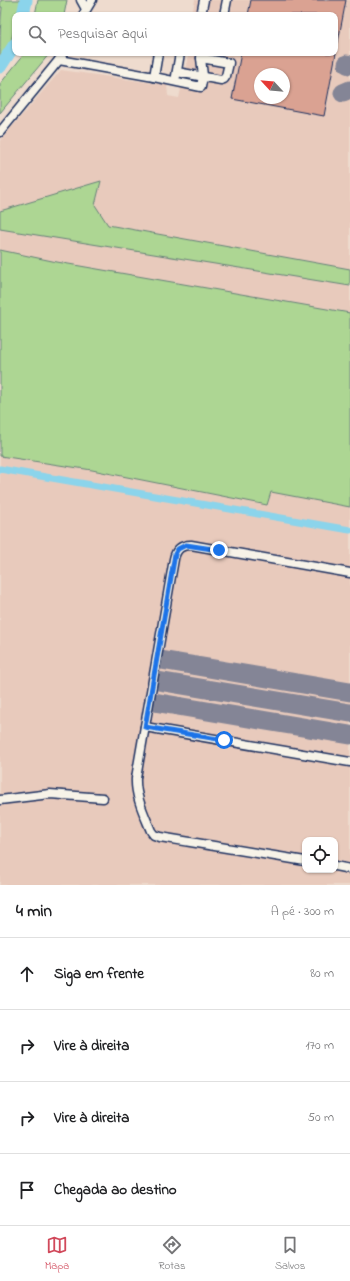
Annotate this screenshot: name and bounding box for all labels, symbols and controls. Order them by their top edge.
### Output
search box [12,12,338,56]
icon: search [26,23,48,45]
text: Pesquisar aqui [58,23,147,45]
north arrow [254,68,290,104]
route end [210,541,228,559]
route start [215,731,233,749]
map controls [302,837,338,873]
button: locate [302,837,338,873]
text: 4 min [16,899,52,924]
text: A pé · 300 m [271,902,334,921]
icon: ahead [16,963,38,985]
text: Siga em frente [54,963,144,985]
text: 80 m [310,964,334,983]
icon: right [16,1035,38,1057]
text: Vire à direita [54,1035,129,1057]
text: 170 m [306,1036,334,1055]
icon: right [16,1107,38,1129]
text: Vire à direita [54,1107,129,1129]
text: 50 m [308,1108,334,1127]
icon: arrive [16,1179,38,1201]
text: Chegada ao destino [54,1179,177,1201]
tab: Mapa [45,1234,69,1274]
tab: Rotas [159,1234,186,1274]
tab: Salvos [275,1234,305,1274]

